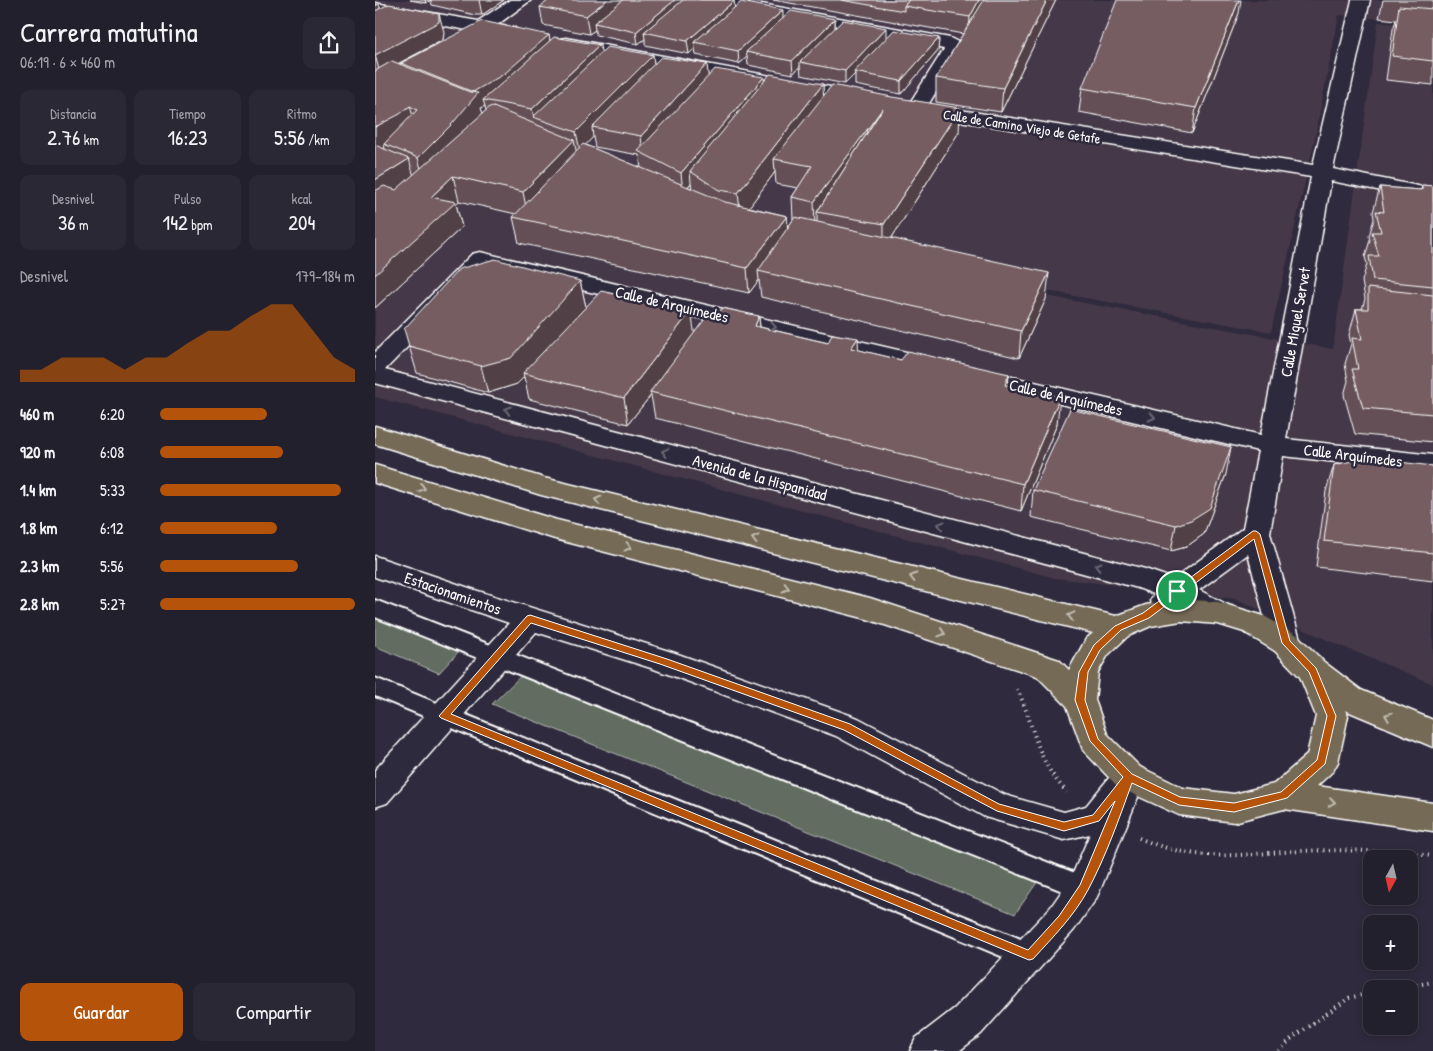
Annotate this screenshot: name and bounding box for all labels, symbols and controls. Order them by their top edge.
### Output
text: Carrera matutina [20,13,198,51]
button: share [303,17,355,69]
text: 06:19 · 6 × 460 m [20,51,115,73]
text: Distancia [50,104,96,123]
text: Tiempo [169,104,206,123]
text: Ritmo [287,104,317,123]
street label: Calle de Camino Viejo de Getafe [942,104,1103,149]
text: 2.76 [47,123,80,152]
text: 16:23 [167,123,208,152]
text: 5:56 [274,123,305,152]
text: km [80,130,99,149]
text: /km [305,130,330,149]
text: Desnivel [52,189,94,208]
text: Pulso [174,189,201,208]
text: kcal [292,189,312,208]
text: 36 [58,208,76,237]
text: 142 [163,208,188,237]
text: 204 [288,208,315,237]
text: m [76,215,88,234]
text: bpm [188,215,212,234]
text: Desnivel [20,265,68,287]
text: 179–184 m [295,265,355,287]
street label: Calle Miguel Servet [1275,265,1316,379]
street label: Calle de Arquímedes [613,280,731,328]
one-way arrow [768,321,777,332]
street label: Calle de Arquímedes [1007,373,1125,421]
text: 460 m [20,403,54,425]
text: 6:20 [100,403,125,425]
one-way arrow [504,406,513,416]
one-way arrow [1148,411,1157,422]
street label: Calle Arquímedes [1302,438,1404,472]
text: 920 m [20,441,55,463]
text: 6:08 [100,441,124,463]
one-way arrow [661,447,670,458]
street label: Avenida de la Hispanidad [690,449,830,505]
text: 1.4 km [20,479,56,501]
text: 5:33 [100,479,125,501]
one-way arrow [417,482,425,492]
one-way arrow [594,495,602,505]
text: 1.8 km [20,517,57,539]
text: 6:12 [100,517,123,539]
one-way arrow [936,520,945,531]
one-way arrow [752,534,760,544]
one-way arrow [624,542,632,552]
text: 2.3 km [20,555,59,577]
text: 5:56 [100,555,124,577]
one-way arrow [1094,562,1102,572]
street label: Estacionamientos [402,566,504,620]
pin [1156,570,1198,612]
one-way arrow [910,573,918,583]
icon: arrive [1163,577,1191,605]
one-way arrow [781,582,789,592]
text: 2.8 km [20,593,59,615]
text: 5:27 [100,593,126,615]
one-way arrow [1067,611,1076,622]
one-way arrow [937,627,945,637]
one-way arrow [1384,711,1393,722]
one-way arrow [1328,797,1336,807]
north arrow [1363,850,1417,905]
map controls [1363,850,1418,1035]
button: + [1363,915,1418,970]
button: − [1363,980,1418,1035]
button: Guardar [20,983,183,1041]
button: Compartir [193,983,355,1041]

